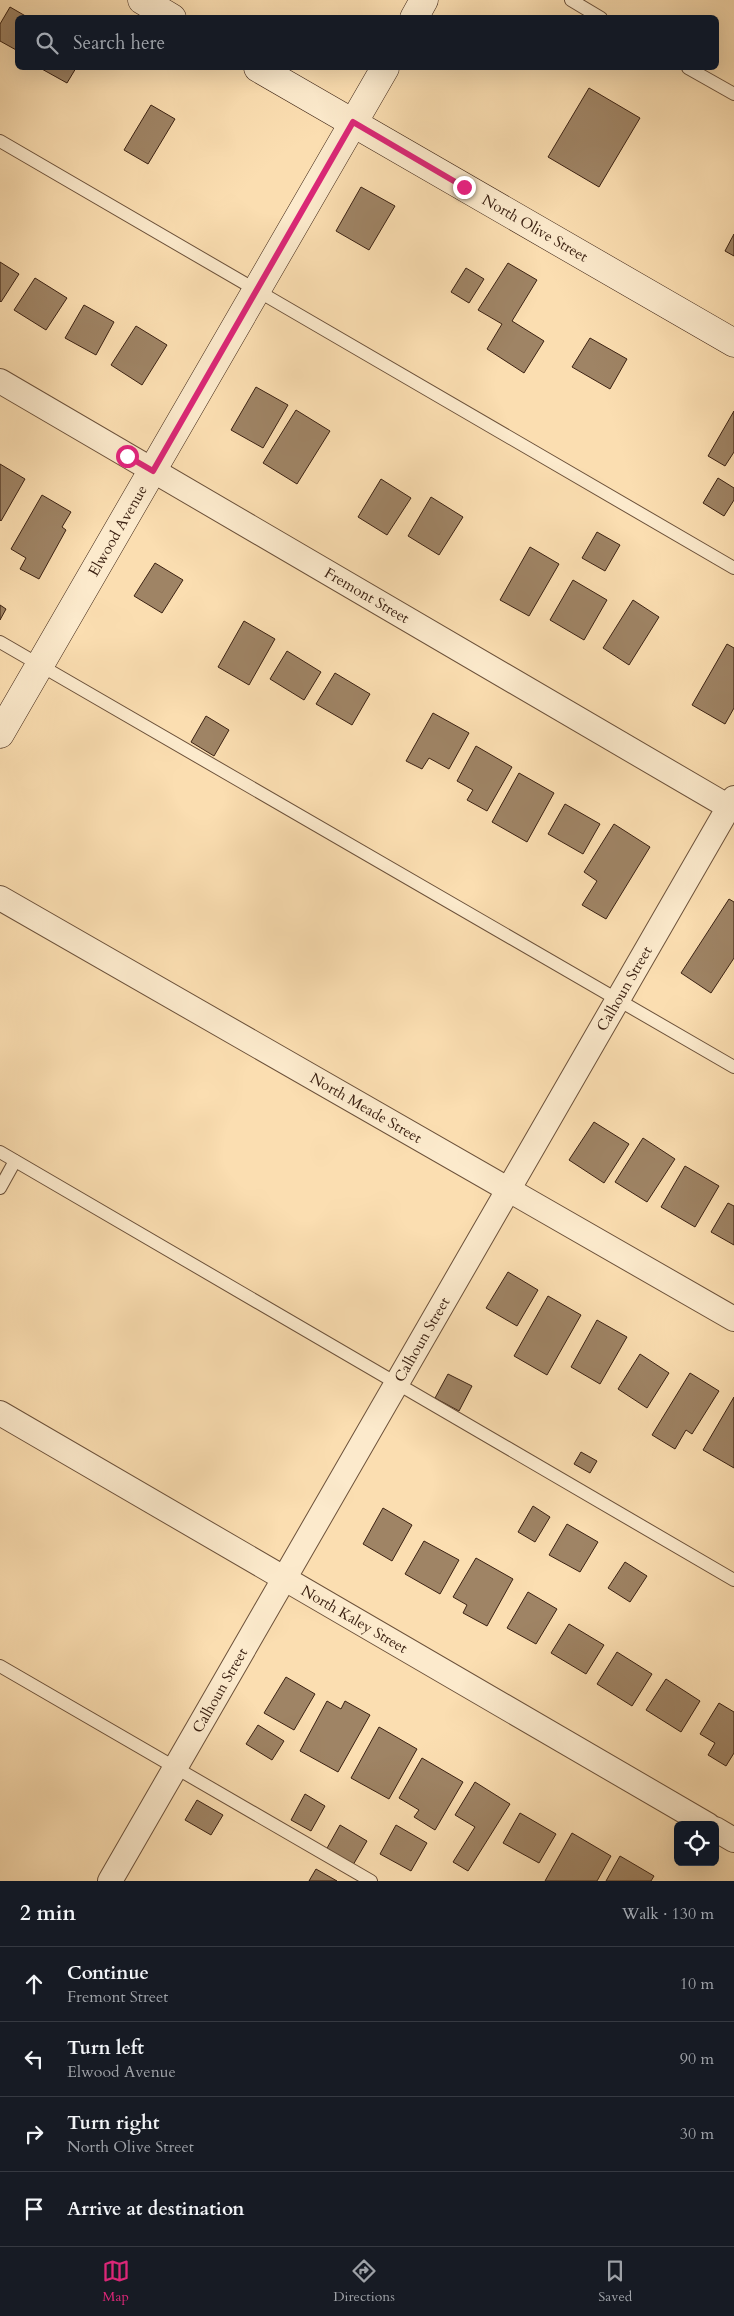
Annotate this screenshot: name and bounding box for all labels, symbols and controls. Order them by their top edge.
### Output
search box [15,15,719,70]
icon: search [33,29,61,57]
text: Search here [73,30,165,56]
route end [453,176,476,199]
street label: North Olive Street [479,190,592,267]
route start [116,445,139,468]
street label: Elwood Avenue [83,481,152,580]
street label: Fremont Street [321,563,413,628]
street label: Calhoun Street [592,942,657,1035]
street label: North Meade Street [307,1068,426,1148]
street label: Calhoun Street [390,1293,455,1386]
street label: North Kaley Street [298,1580,411,1658]
street label: Calhoun Street [187,1644,252,1737]
map controls [674,1821,719,1866]
button: locate [674,1821,719,1866]
text: 2 min [20,1899,76,1928]
text: Walk · 130 m [622,1903,714,1925]
text: Continue [67,1960,149,1986]
icon: ahead [20,1970,48,1998]
text: 10 m [680,1973,714,1995]
text: Fremont Street [67,1986,168,2008]
text: Turn left [67,2035,144,2061]
icon: left [20,2045,48,2073]
text: 90 m [680,2048,714,2070]
text: Elwood Avenue [67,2061,176,2083]
text: Turn right [67,2110,159,2136]
icon: right [20,2120,48,2148]
text: 30 m [680,2123,714,2145]
text: North Olive Street [67,2136,194,2158]
icon: arrive [20,2195,48,2223]
text: Arrive at destination [67,2196,244,2222]
tab: Map [102,2257,130,2306]
tab: Directions [333,2257,395,2306]
tab: Saved [598,2257,632,2306]

